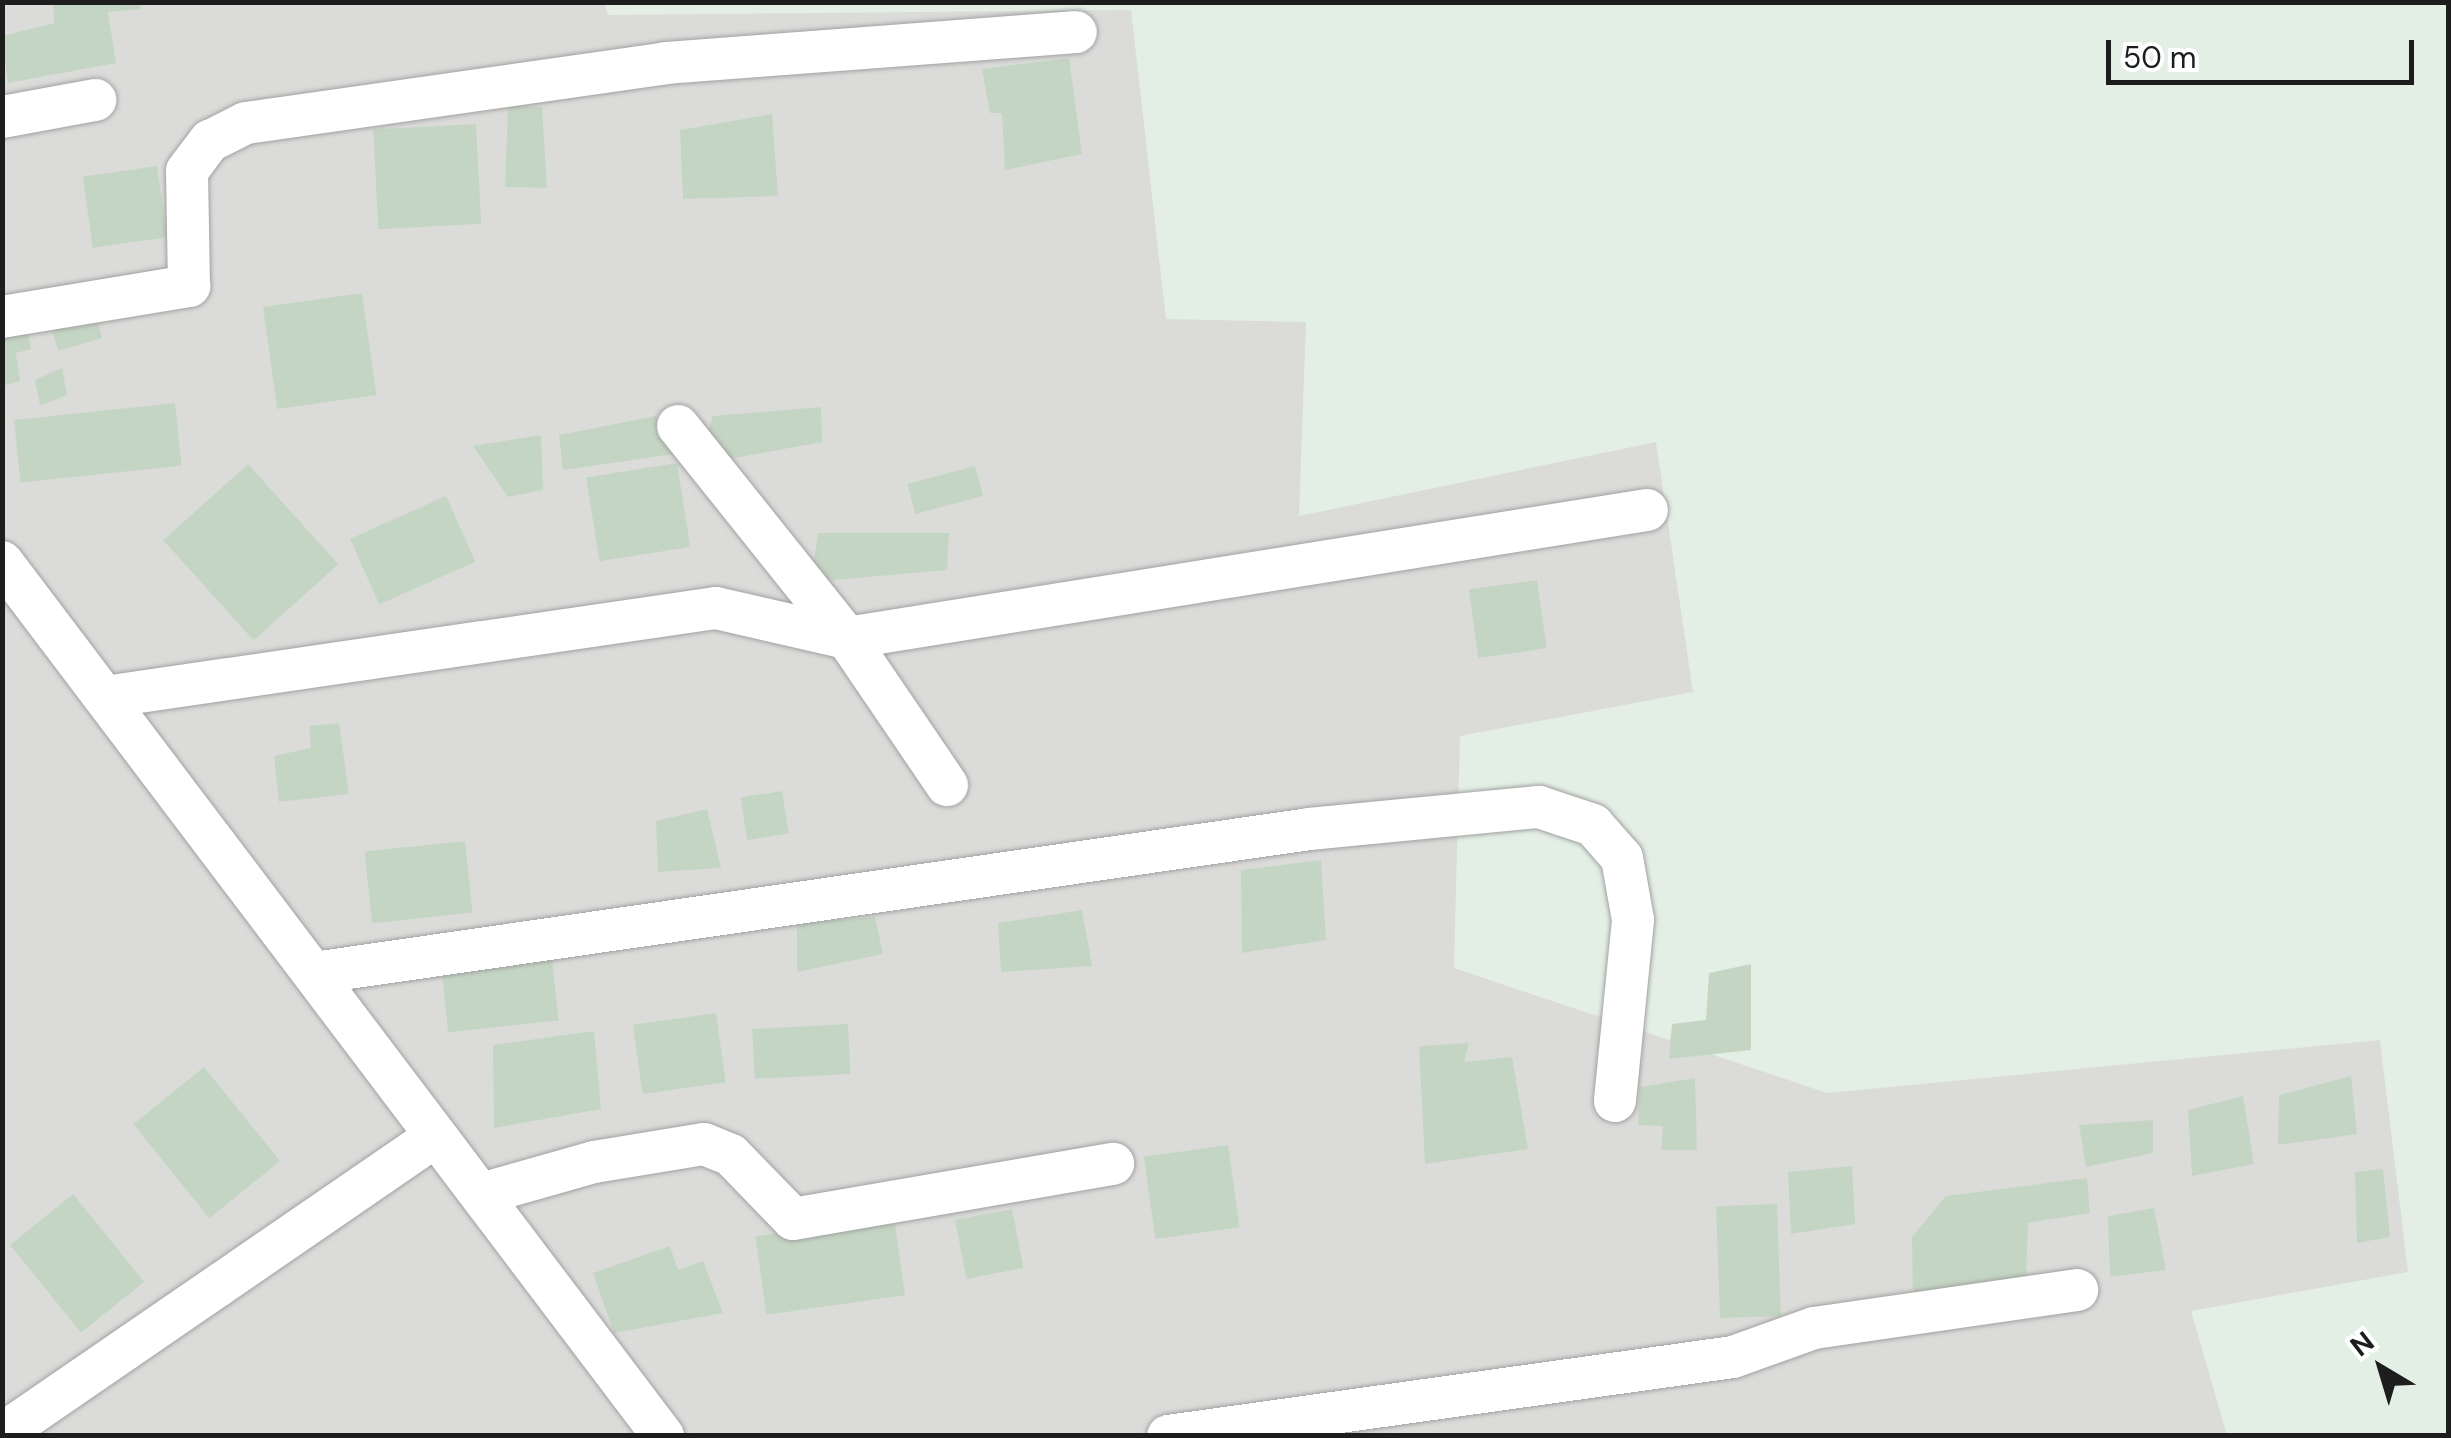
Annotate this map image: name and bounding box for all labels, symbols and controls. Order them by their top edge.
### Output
scale bar [2111,20,2418,82]
text: 50 m [2123,38,2197,77]
north arrow [2331,1318,2431,1418]
text: N [2343,1323,2382,1365]

